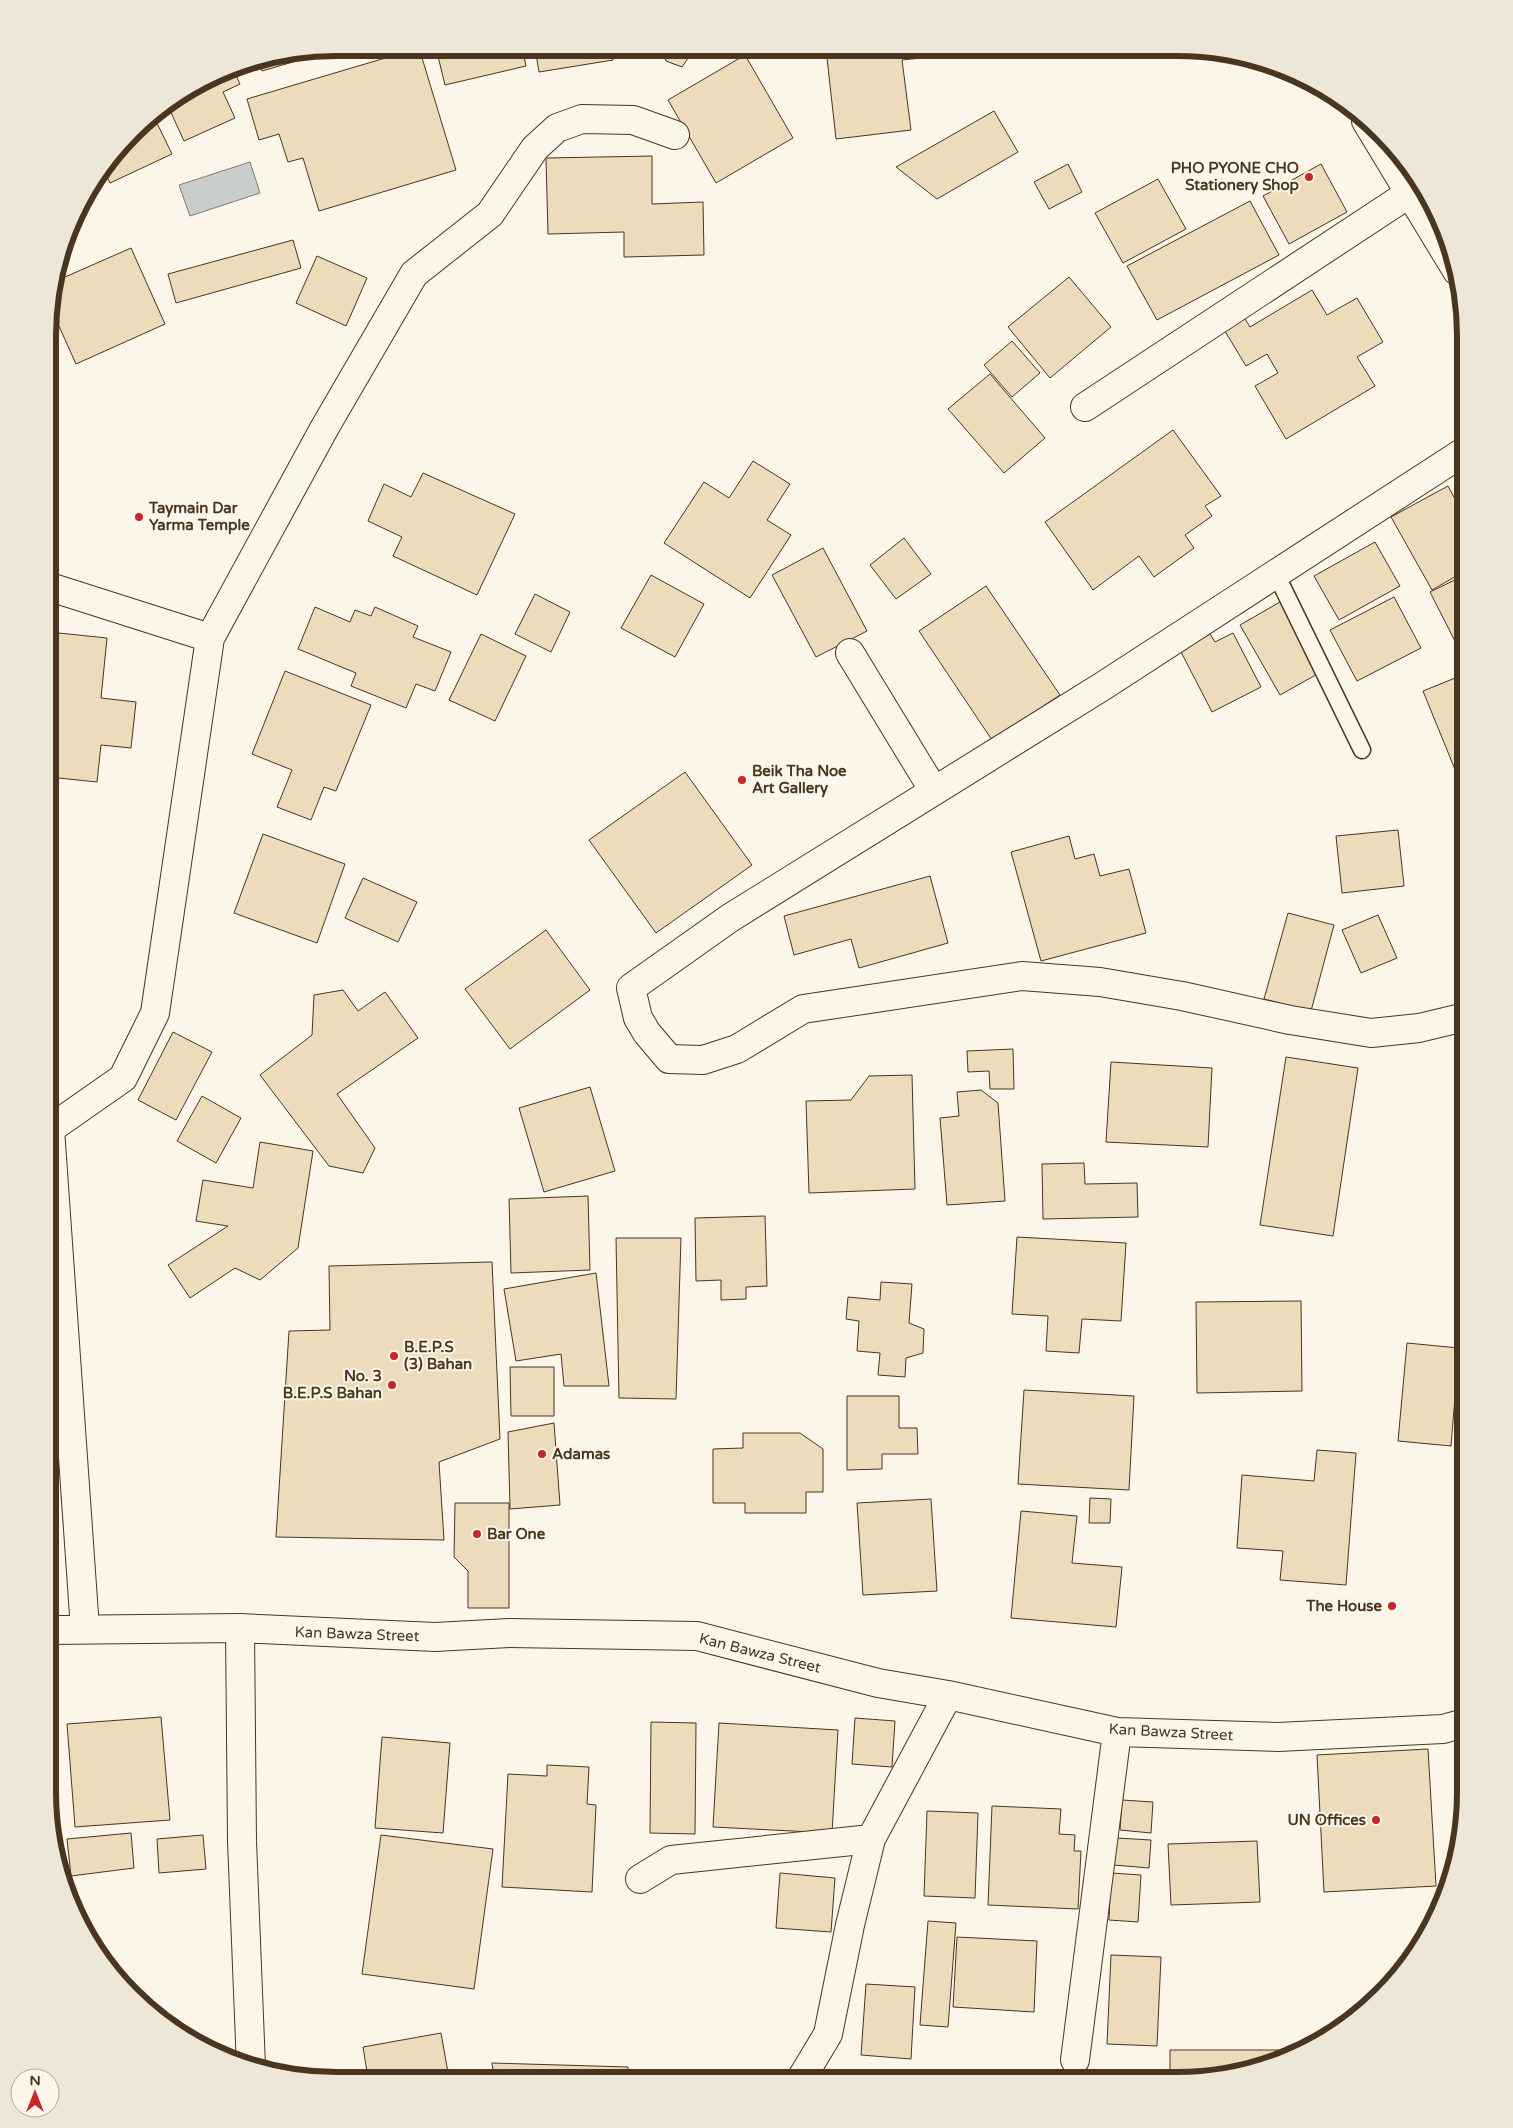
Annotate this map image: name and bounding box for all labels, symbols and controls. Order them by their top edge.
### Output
place label: PHO PYONE CHO Stationery Shop [1171,159,1300,195]
marker: PHO PYONE CHO Stationery Shop [1303,171,1315,183]
place label: Taymain Dar Yarma Temple [148,499,250,535]
marker: Taymain Dar Yarma Temple [133,511,145,523]
place label: Beik Tha Noe Art Gallery [752,762,847,798]
marker: Beik Tha Noe Art Gallery [736,774,748,786]
place label: B.E.P.S (3) Bahan [404,1338,472,1373]
marker: B.E.P.S (3) Bahan [388,1350,400,1362]
place label: No. 3 B.E.P.S Bahan [283,1367,382,1402]
marker: No. 3 B.E.P.S Bahan [386,1379,398,1391]
place label: Adamas [552,1445,610,1463]
marker: Adamas [536,1448,548,1460]
place label: Bar One [487,1525,546,1543]
marker: Bar One [471,1528,483,1540]
place label: The House [1305,1597,1382,1615]
marker: The House [1386,1600,1398,1612]
street label: Kan Bawza Street [294,1623,420,1645]
street label: Kan Bawza Street [697,1629,823,1677]
street label: Kan Bawza Street [1108,1720,1234,1744]
place label: UN Offices [1287,1811,1366,1829]
marker: UN Offices [1370,1814,1382,1826]
north arrow [10,2068,60,2118]
text: N [29,2072,41,2089]

